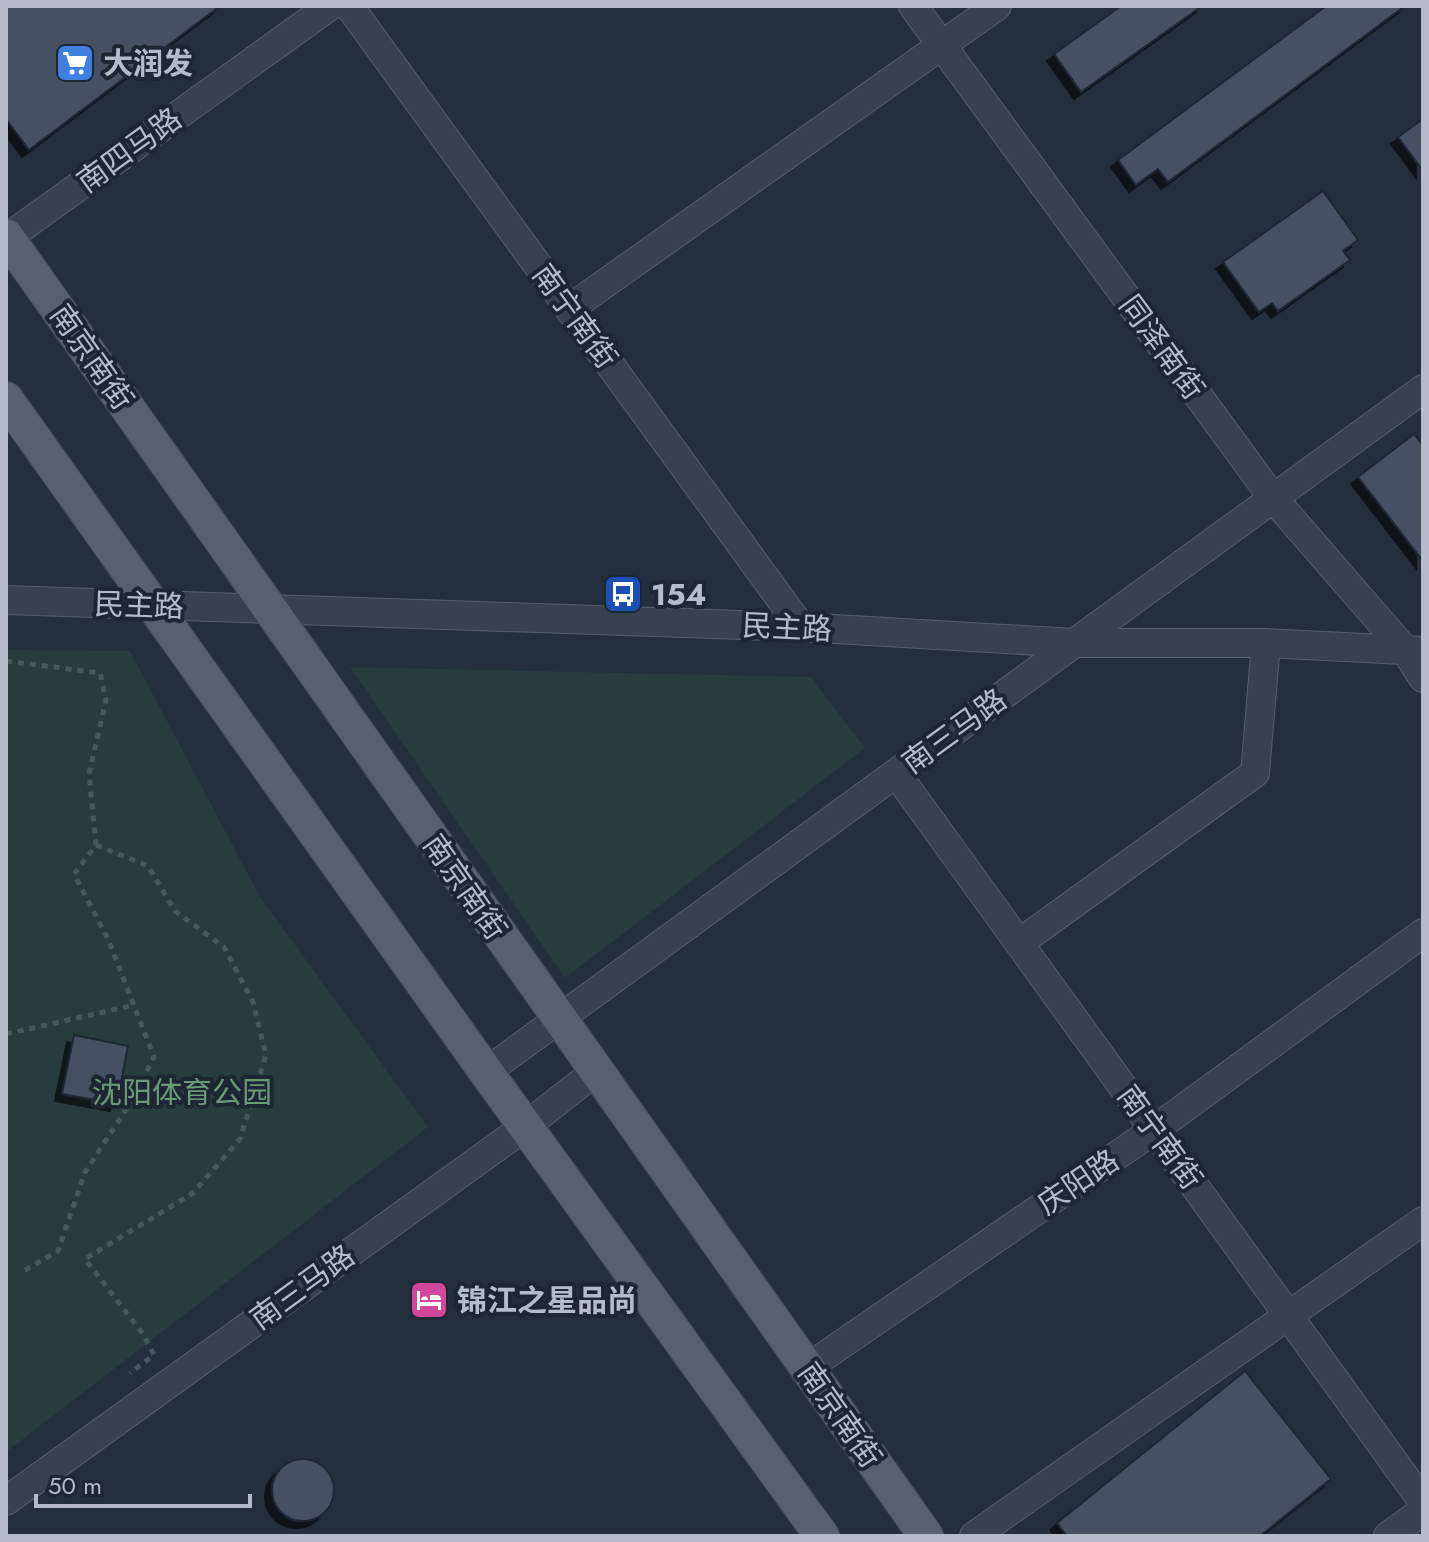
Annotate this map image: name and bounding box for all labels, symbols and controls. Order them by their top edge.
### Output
supermarket icon: 大润发 [54,42,96,84]
place label: 大润发 [103,42,193,85]
street label: 南四马路 [68,97,190,203]
street label: 南宁南街 [522,255,628,377]
street label: 同泽南街 [1109,286,1215,408]
street label: 南京南街 [40,296,144,418]
bus stop icon: 154 [602,573,644,615]
place label: 154 [651,573,707,616]
street label: 民主路 [93,582,185,628]
street label: 民主路 [741,603,833,651]
street label: 南三马路 [893,678,1015,784]
street label: 南京南街 [413,826,517,948]
park label: 沈阳体育公园 [92,1071,272,1114]
street label: 南宁南街 [1107,1076,1213,1198]
street label: 庆阳路 [1029,1139,1127,1225]
street label: 南三马路 [241,1234,363,1340]
hotel icon: 锦江之星品尚 [408,1279,450,1321]
place label: 锦江之星品尚 [457,1279,637,1322]
street label: 南京南街 [788,1354,892,1476]
scale bar [36,1458,250,1508]
text: 50 m [48,1468,102,1503]

